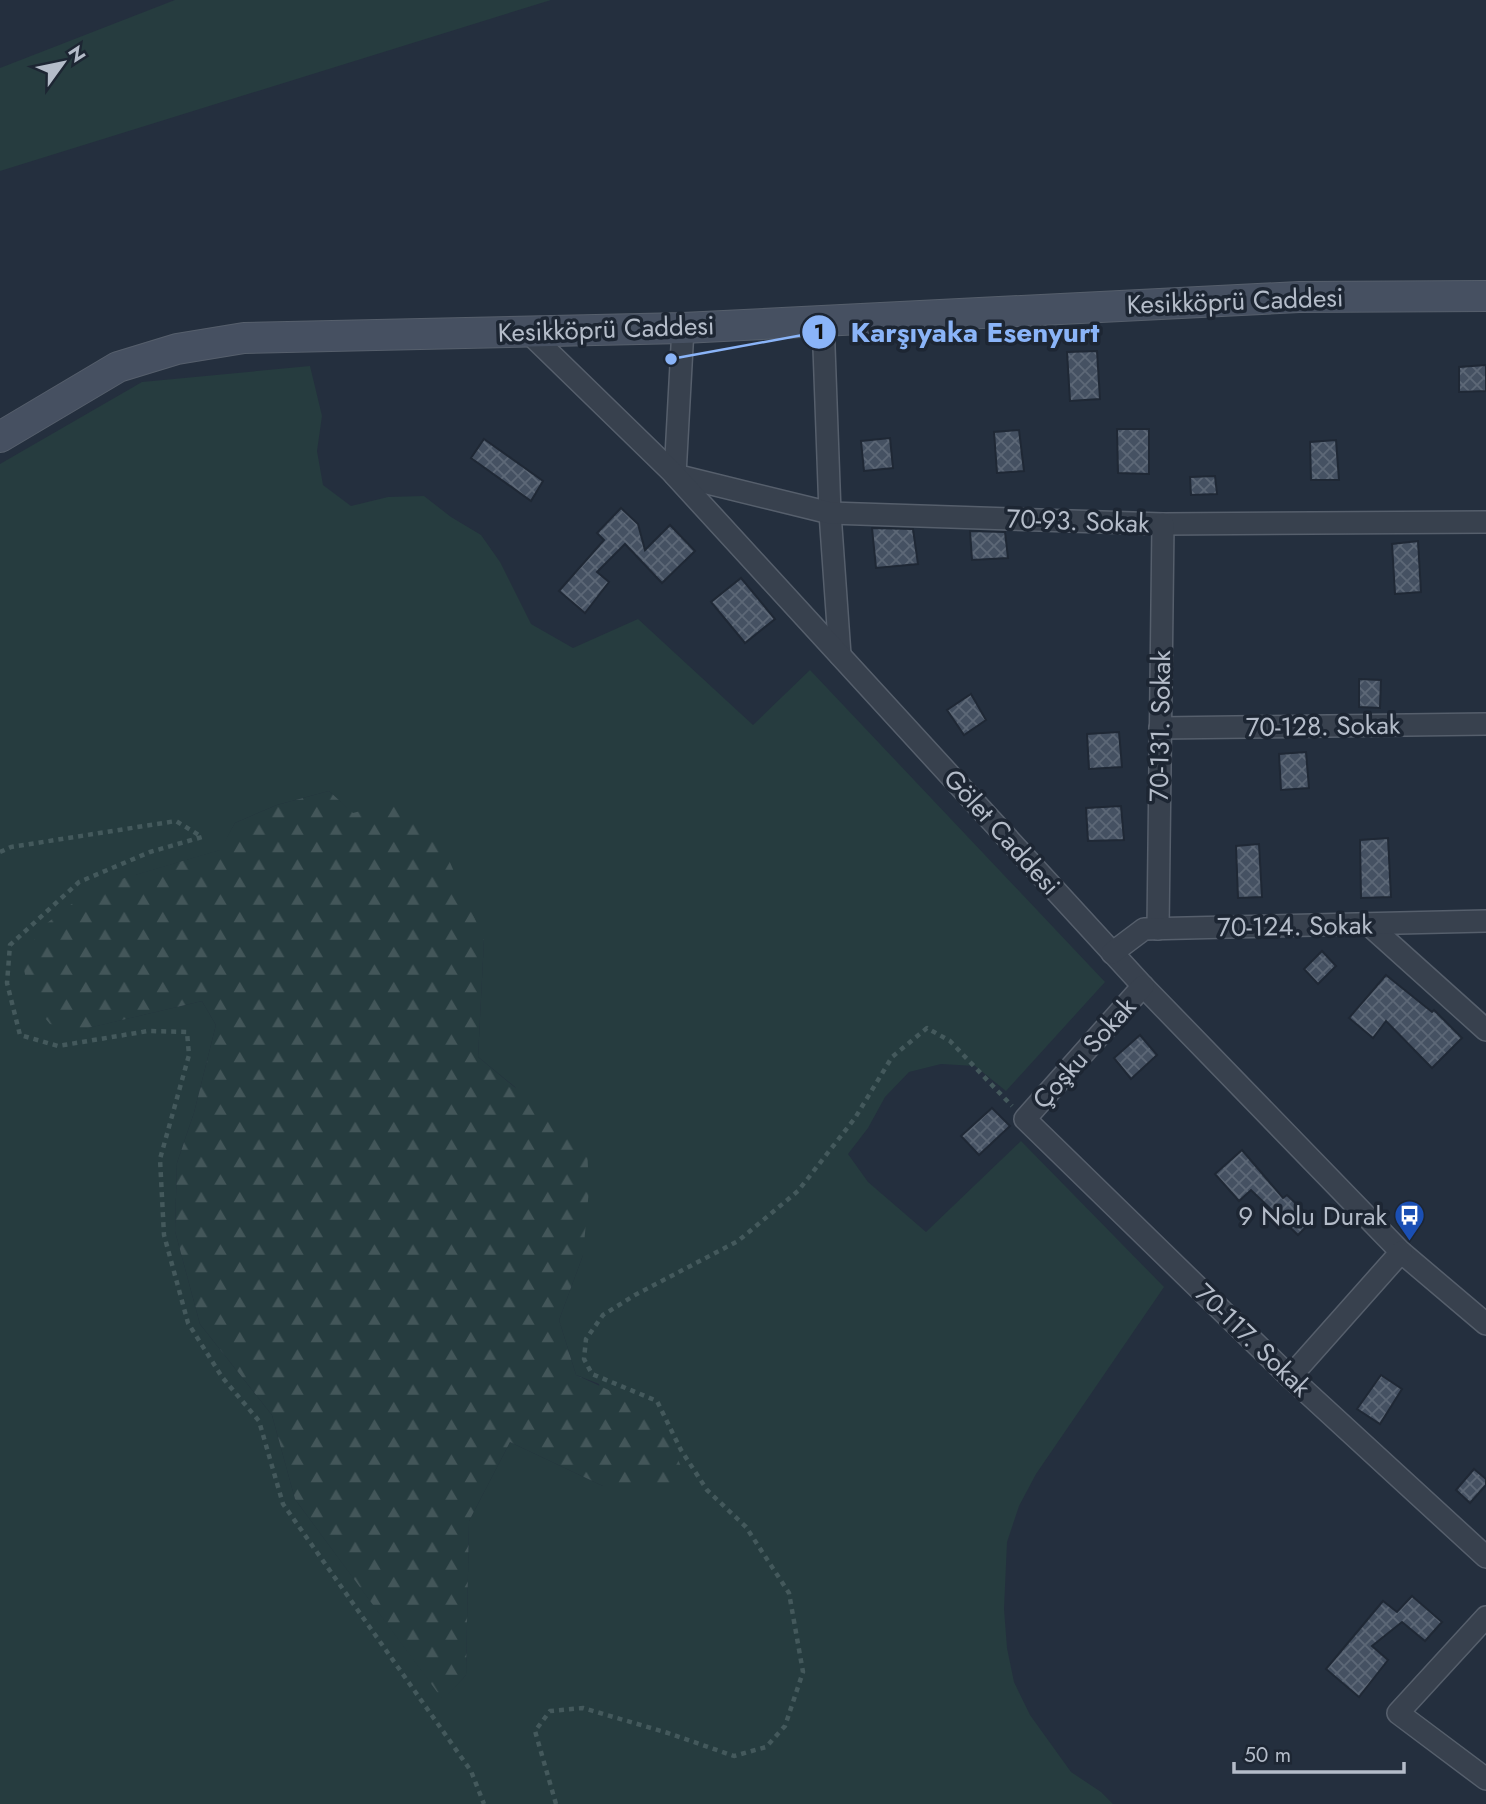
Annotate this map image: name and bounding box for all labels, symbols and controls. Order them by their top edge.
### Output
north arrow [28,28,98,98]
text: N [61,40,92,68]
street label: Kesikköprü Caddesi [1126,278,1344,324]
street label: Kesikköprü Caddesi [497,306,715,352]
callout: Karşıyaka Esenyurt [802,308,1113,357]
text: Karşıyaka Esenyurt [851,312,1099,353]
text: 1 [814,317,824,347]
street label: 70-93. Sokak [1006,500,1151,543]
street label: 70-131. Sokak [1140,649,1180,802]
street label: 70-128. Sokak [1245,706,1401,746]
street label: Gölet Caddesi [935,760,1069,904]
street label: 70-124. Sokak [1217,906,1374,946]
street label: Çoşku Sokak [1023,988,1145,1117]
place label: 9 Nolu Durak [1238,1197,1388,1235]
bus stop icon: 9 Nolu Durak [1393,1199,1427,1243]
street label: 70-117. Sokak [1186,1275,1320,1406]
scale bar [1234,1730,1404,1774]
text: 50 m [1244,1740,1291,1770]

